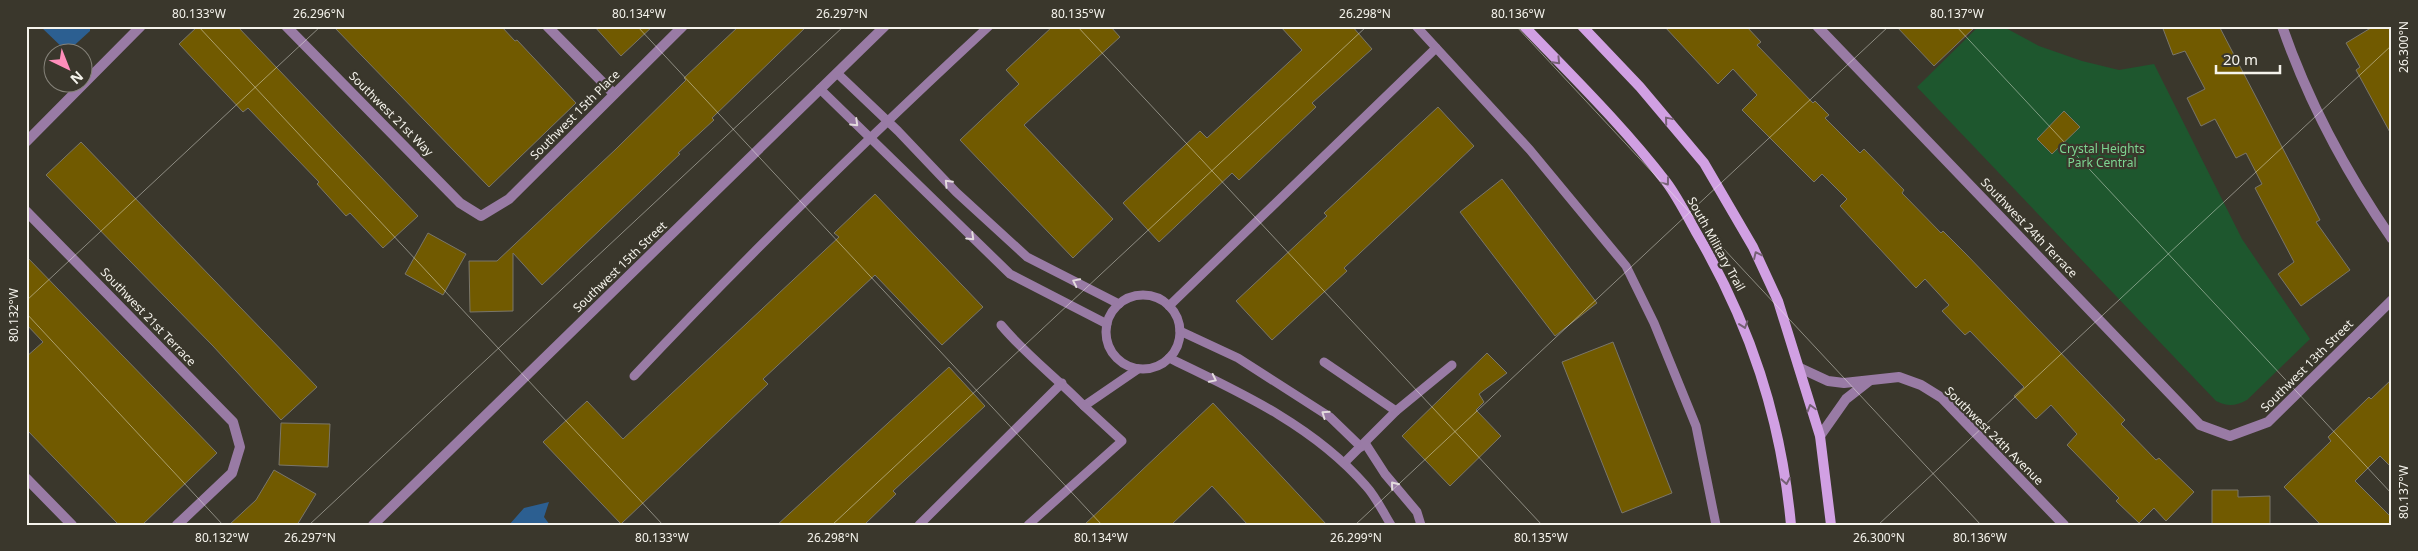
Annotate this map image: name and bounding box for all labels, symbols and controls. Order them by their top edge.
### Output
text: 80.133°W [172,5,226,22]
text: 26.296°N [293,5,345,22]
text: 80.134°W [612,5,666,22]
text: 26.297°N [816,5,868,22]
text: 80.135°W [1051,5,1105,22]
text: 26.298°N [1339,5,1391,22]
text: 80.136°W [1491,5,1545,22]
text: 80.137°W [1930,5,1984,22]
text: 26.300°N [2395,21,2412,73]
north arrow [42,42,92,92]
scale bar [2216,42,2279,74]
text: 20 m [2223,49,2258,69]
one-way arrow [1552,56,1561,65]
street label: Southwest 15th Place [526,66,623,163]
text: N [67,67,88,89]
street label: Southwest 21st Way [345,68,438,160]
one-way arrow [849,117,858,126]
one-way arrow [1665,117,1673,126]
park label: Crystal Heights Park Central [2059,140,2145,171]
street label: Southwest 24th Terrace [1977,174,2082,281]
one-way arrow [1660,176,1669,186]
one-way arrow [945,180,954,189]
street label: South Military Trail [1683,194,1749,294]
street label: Southwest 15th Street [569,217,671,316]
one-way arrow [966,231,975,240]
one-way arrow [1753,251,1763,260]
street label: Southwest 21st Terrace [97,264,200,370]
one-way arrow [1072,278,1081,288]
text: 80.132°W [5,288,22,342]
street label: Southwest 13th Street [2257,315,2357,416]
one-way arrow [1738,320,1748,328]
one-way arrow [1208,373,1217,383]
street label: Southwest 24th Avenue [1941,383,2048,489]
one-way arrow [1807,404,1817,413]
one-way arrow [1321,411,1331,420]
text: 80.137°W [2395,465,2412,519]
one-way arrow [1781,477,1791,485]
one-way arrow [1392,482,1400,491]
text: 80.132°W [195,529,249,546]
text: 26.297°N [284,529,336,546]
text: 80.133°W [635,529,689,546]
text: 26.298°N [807,529,859,546]
text: 80.134°W [1074,529,1128,546]
text: 26.299°N [1330,529,1382,546]
text: 80.135°W [1514,529,1568,546]
text: 26.300°N [1853,529,1905,546]
text: 80.136°W [1953,529,2007,546]

